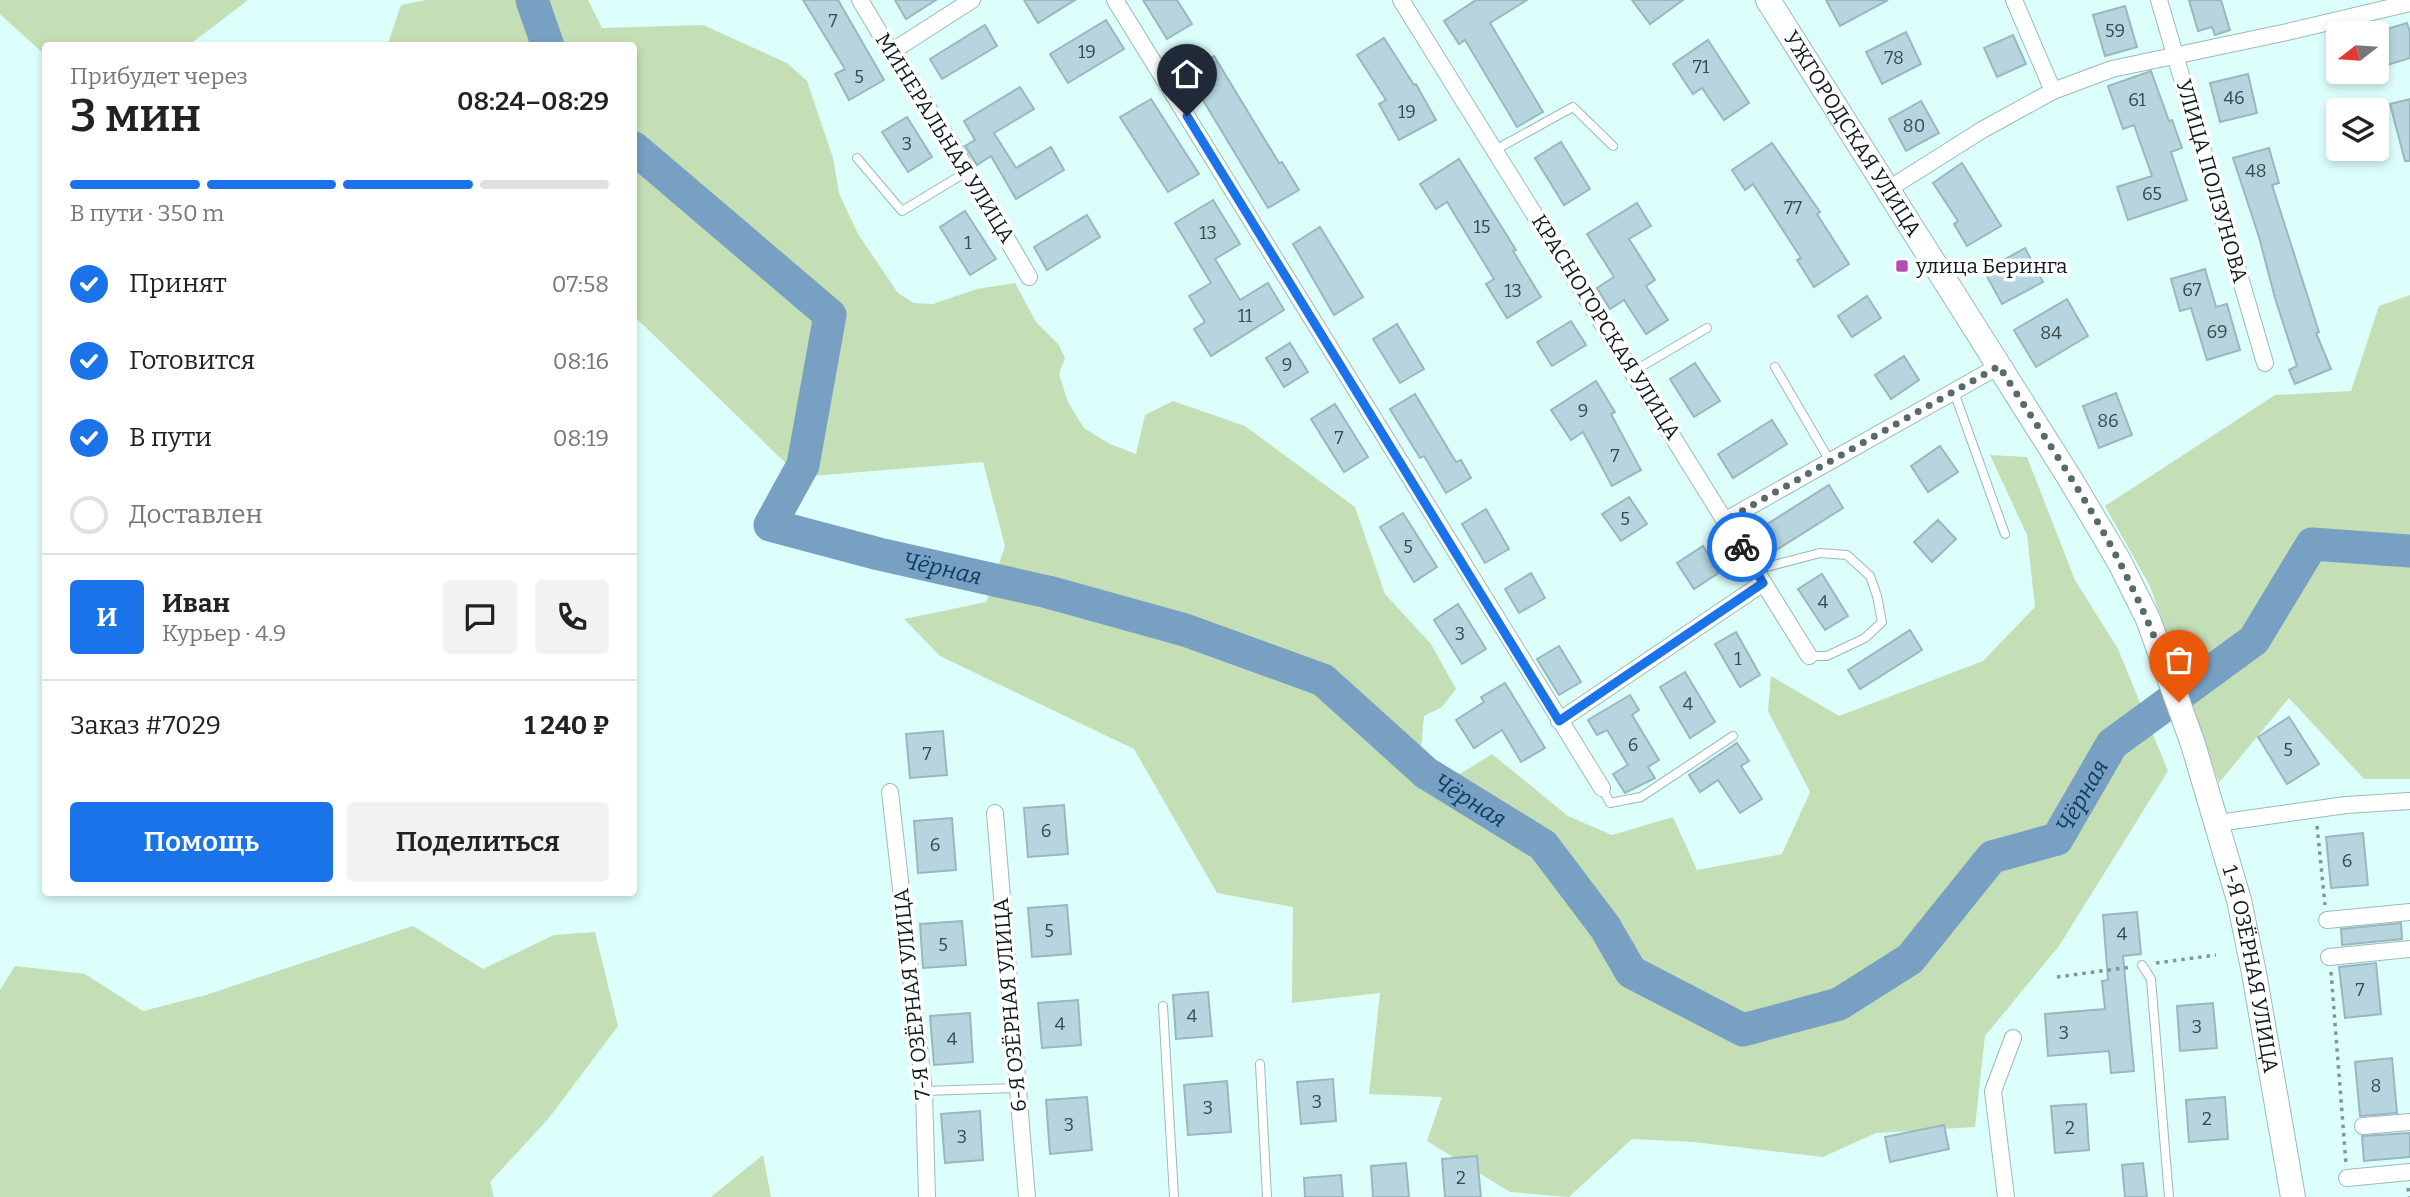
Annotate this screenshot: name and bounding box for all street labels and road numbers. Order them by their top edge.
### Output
street label: УЖГОРОДСКАЯ УЛИЦА [1778,26,1927,241]
street label: МИНЕРАЛЬНАЯ УЛИЦА [870,28,1020,248]
street label: УЛИЦА ПОЛЗУНОВА [2171,76,2253,286]
street label: КРАСНОГОРСКАЯ УЛИЦА [1526,210,1686,444]
street label: 1-Я ОЗЁРНАЯ УЛИЦА [2216,862,2284,1075]
street label: 7-Я ОЗЁРНАЯ УЛИЦА [888,887,936,1101]
street label: 6-Я ОЗЁРНАЯ УЛИЦА [988,897,1032,1113]

